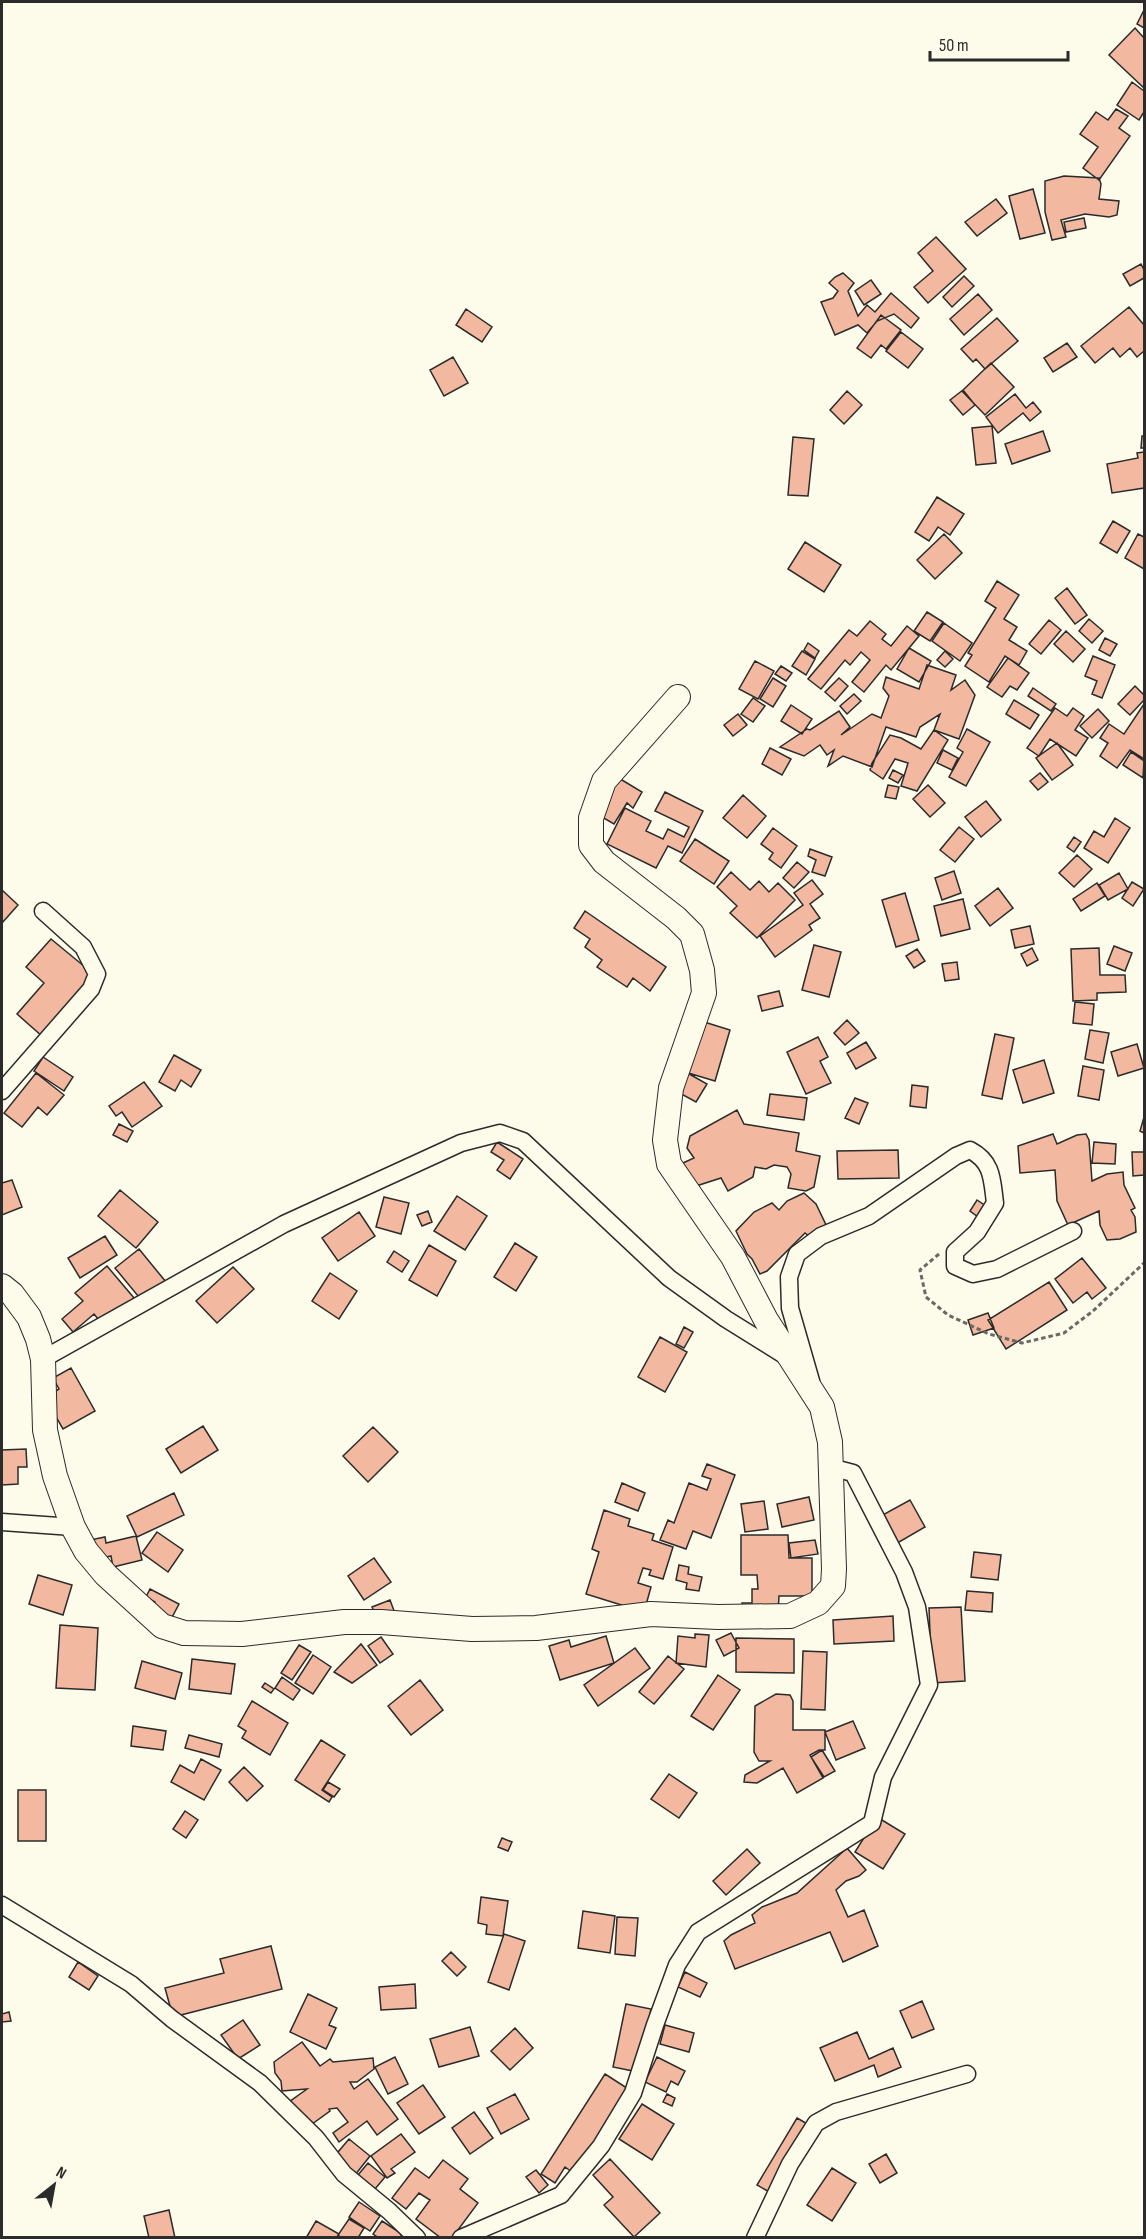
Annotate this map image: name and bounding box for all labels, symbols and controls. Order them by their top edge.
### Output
scale bar [930,24,1068,62]
text: 50 m [939,35,969,56]
north arrow [24,2155,84,2215]
text: N [52,2163,70,2184]

